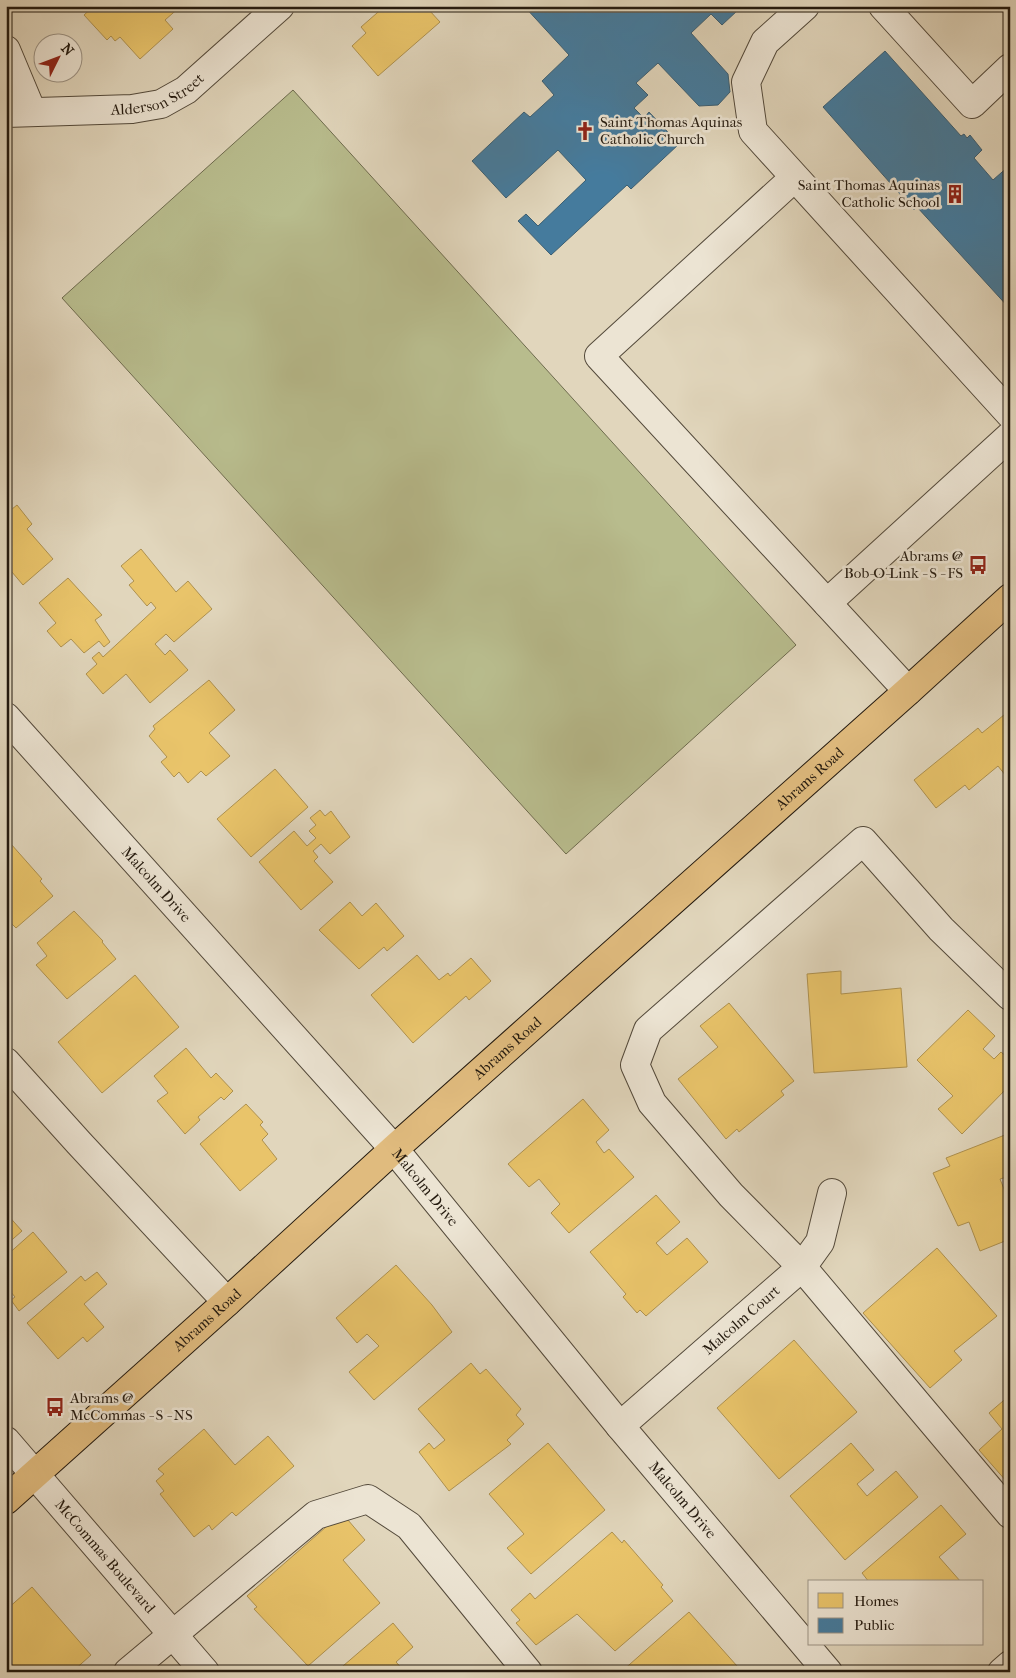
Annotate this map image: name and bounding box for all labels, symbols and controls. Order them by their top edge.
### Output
north arrow [32,32,82,82]
text: N [57,40,77,60]
street label: Alderson Street [109,69,208,119]
place label: Saint Thomas Aquinas Catholic Church [600,113,743,148]
church icon: Saint Thomas Aquinas Catholic Church [574,120,596,142]
place label: Saint Thomas Aquinas Catholic School [798,176,940,211]
building icon: Saint Thomas Aquinas Catholic School [944,183,966,205]
place label: Abrams @ Bob-O-Link - S - FS [844,547,963,582]
bus stop icon: Abrams @ Bob-O-Link - S - FS [967,554,989,576]
street label: Abrams Road [771,743,848,814]
street label: Malcolm Drive [118,843,195,926]
street label: Abrams Road [469,1012,546,1084]
street label: Malcolm Drive [388,1145,463,1230]
street label: Malcolm Court [699,1281,784,1359]
street label: Abrams Road [169,1284,246,1356]
place label: Abrams @ McCommas - S - NS [69,1389,193,1424]
bus stop icon: Abrams @ McCommas - S - NS [44,1396,66,1418]
street label: Malcolm Drive [645,1458,721,1543]
street label: McCommas Boulevard [51,1496,160,1617]
legend [808,1580,984,1646]
text: Homes [854,1592,899,1610]
text: Public [854,1616,895,1634]

